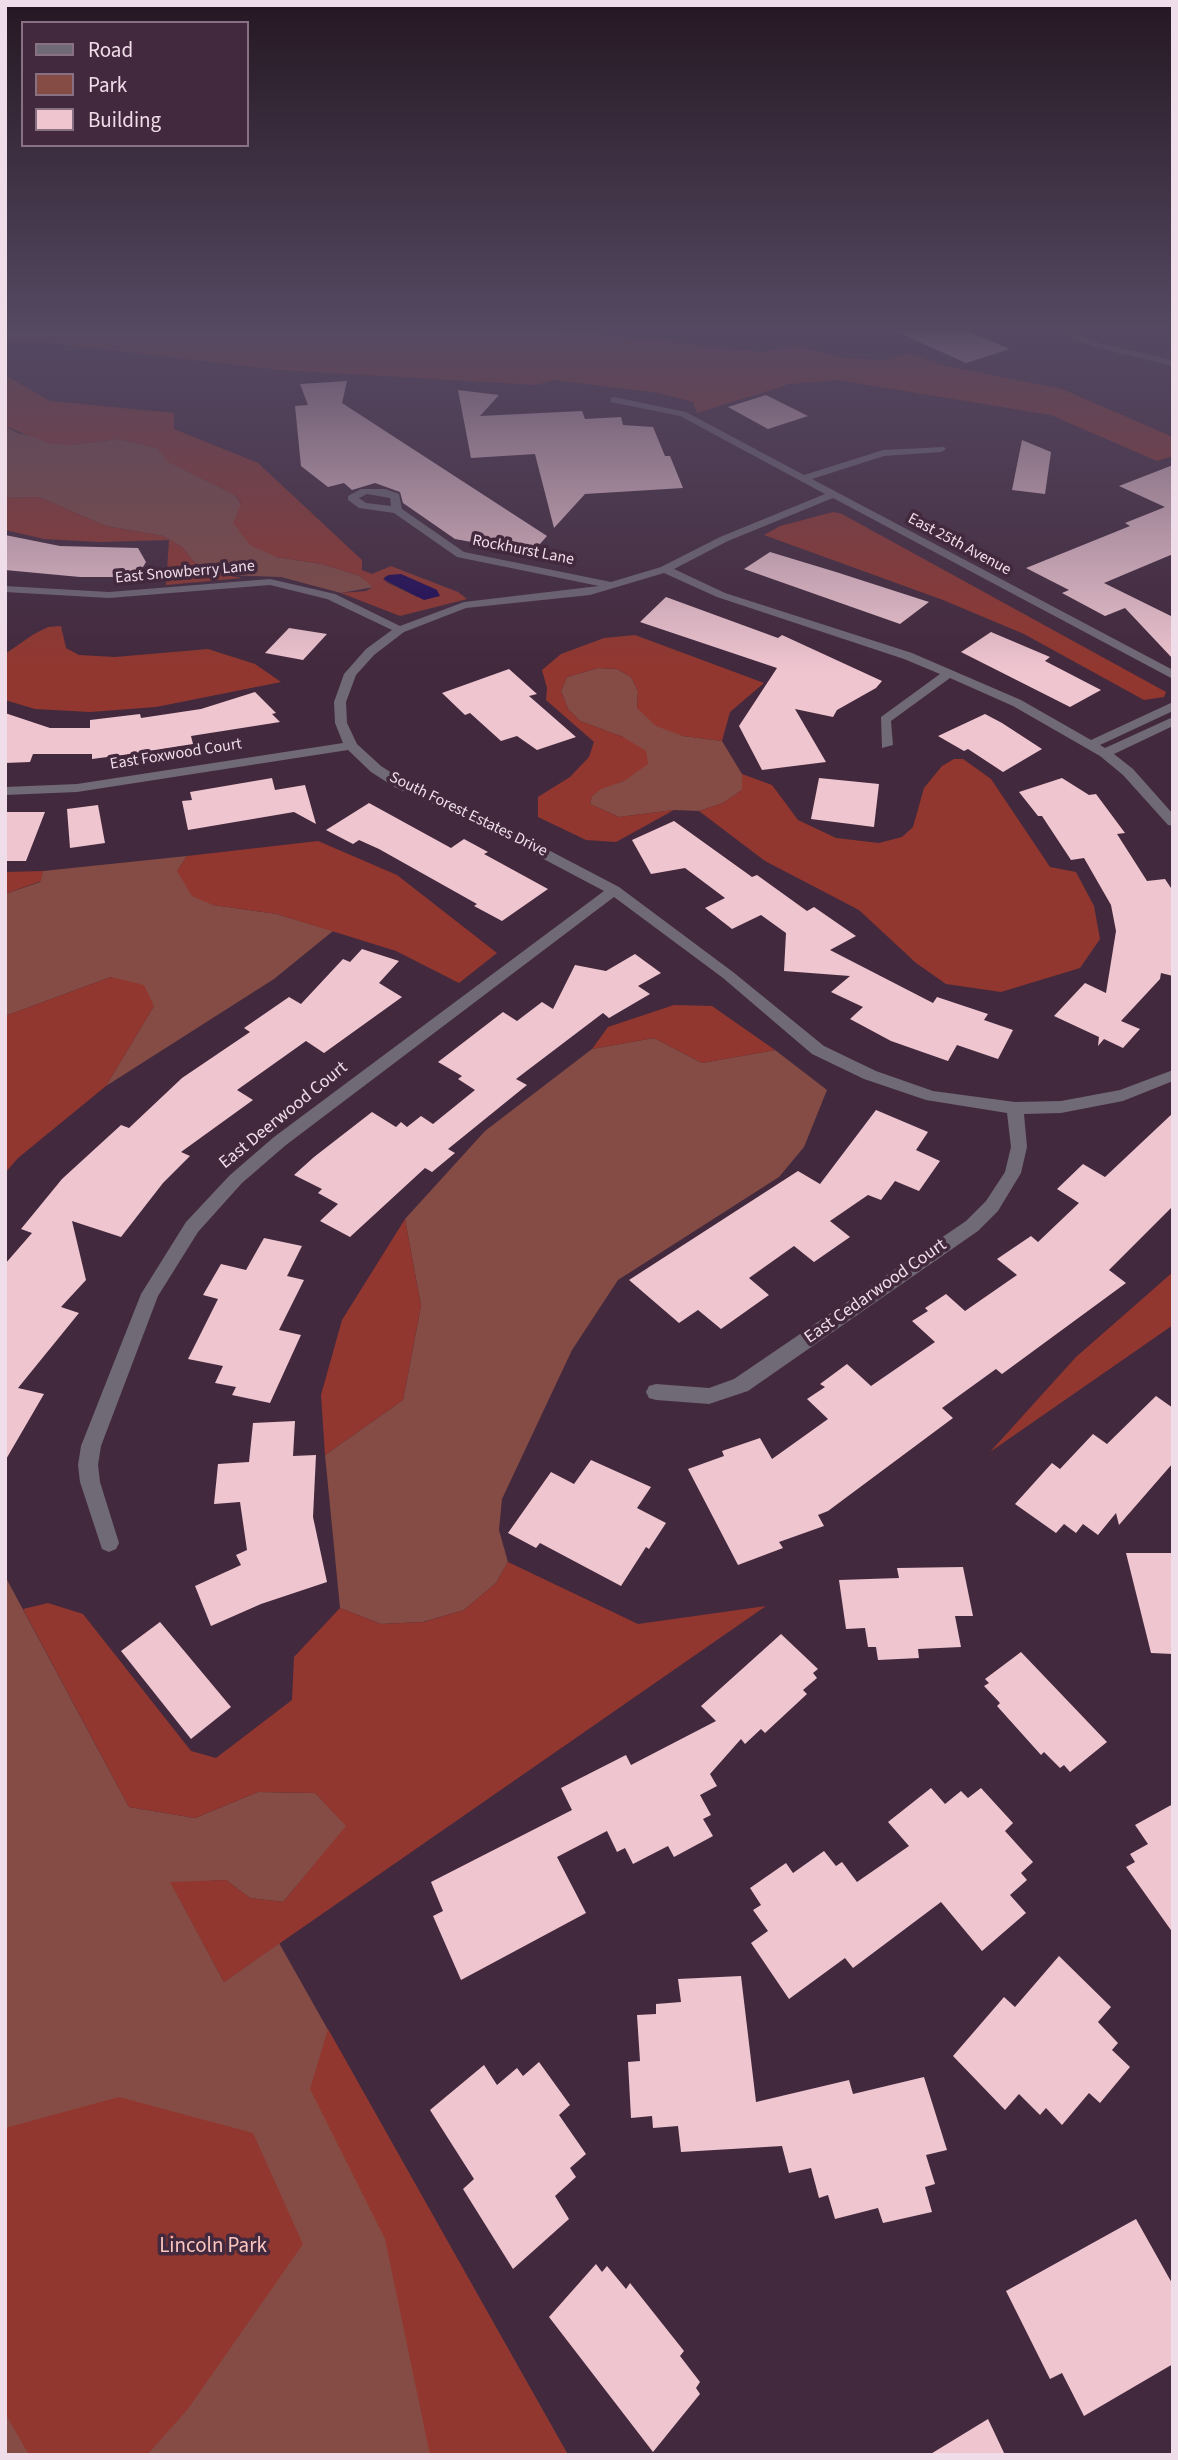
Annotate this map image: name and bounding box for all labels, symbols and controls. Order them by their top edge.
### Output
legend [21,21,248,147]
text: Road [88,35,133,65]
text: Park [88,70,127,100]
text: Building [88,105,161,135]
street label: East 25th Avenue [904,510,1014,580]
street label: Rockhurst Lane [470,532,576,570]
street label: East Snowberry Lane [114,557,256,589]
street label: East Foxwood Court [109,735,243,775]
street label: South Forest Estates Drive [386,768,550,862]
street label: East Deerwood Court [215,1058,353,1174]
street label: East Cedarwood Court [801,1235,951,1349]
park label: Lincoln Park [159,2234,267,2260]

